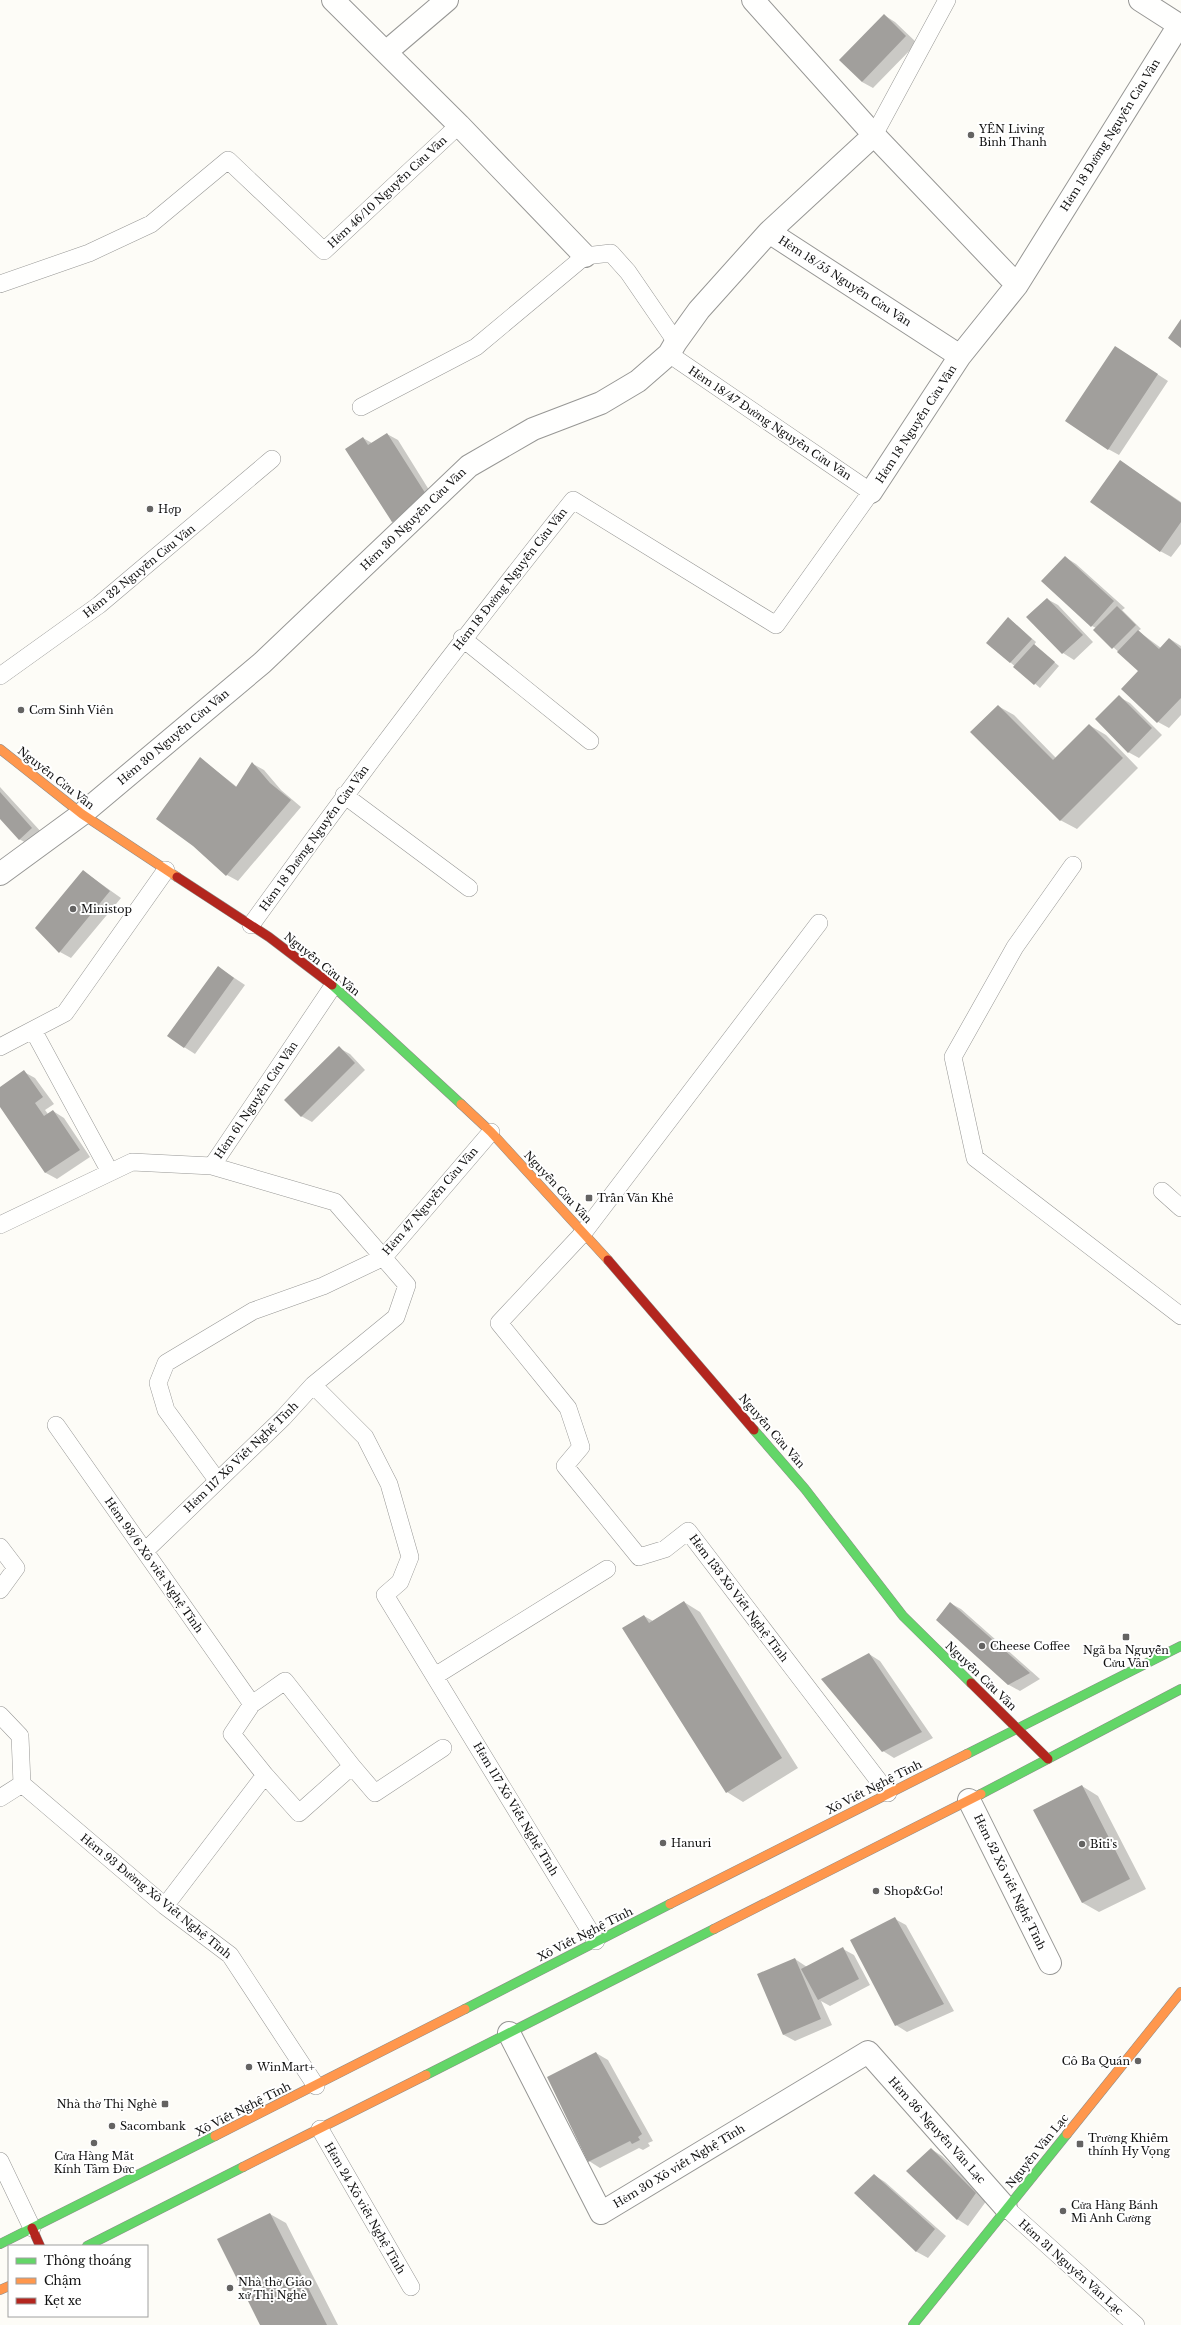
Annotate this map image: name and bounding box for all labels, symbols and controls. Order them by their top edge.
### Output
street label: Hẻm 18 Đường Nguyễn Cửu Vân [1057,56,1163,214]
place label: YÊN Living Binh Thanh [978,122,1047,149]
marker: YÊN Living Binh Thanh [966,130,976,140]
street label: Hẻm 46/10 Nguyễn Cửu Vân [324,133,450,251]
street label: Hẻm 18/55 Nguyễn Cửu Vân [776,233,914,329]
street label: Hẻm 18 Nguyễn Cửu Vân [872,362,960,486]
street label: Hẻm 18/47 Đường Nguyễn Cửu Vân [686,363,855,483]
street label: Hẻm 30 Nguyễn Cửu Vân [357,465,469,573]
place label: Hợp [158,502,181,516]
marker: Hợp [145,504,155,514]
street label: Hẻm 18 Đường Nguyễn Cửu Vân [450,505,570,653]
street label: Hẻm 32 Nguyễn Cửu Vân [80,521,198,621]
street label: Hẻm 30 Nguyễn Cửu Vân [114,686,232,788]
place label: Cơm Sinh Viên [29,703,114,717]
marker: Cơm Sinh Viên [16,705,26,715]
street label: Nguyễn Cửu Vân [15,744,97,813]
street label: Hẻm 18 Đường Nguyễn Cửu Vân [256,762,372,914]
place label: Ministop [81,902,132,916]
marker: Ministop [68,904,78,914]
street label: Nguyễn Cửu Vân [281,929,363,999]
street label: Hẻm 61 Nguyễn Cửu Vân [211,1038,301,1161]
street label: Hẻm 47 Nguyễn Cửu Vân [379,1144,481,1258]
street label: Nguyễn Cửu Vân [521,1148,595,1226]
place label: Trần Văn Khê [597,1191,674,1205]
marker: Trần Văn Khê [584,1193,594,1203]
street label: Nguyễn Cửu Vân [736,1391,808,1471]
street label: Hẻm 117 Xô Viết Nghệ Tĩnh [181,1398,301,1515]
street label: Hẻm 93/6 Xô viết Nghệ Tĩnh [102,1494,207,1636]
street label: Hẻm 133 Xô Viết Nghệ Tĩnh [686,1531,792,1665]
marker: Ngã ba Nguyễn Cửu Vân [1121,1632,1131,1642]
street label: Nguyễn Cửu Vân [943,1638,1020,1714]
place label: Cheese Coffee [990,1639,1070,1653]
marker: Cheese Coffee [977,1641,987,1651]
place label: Ngã ba Nguyễn Cửu Vân [1083,1643,1169,1670]
street label: Hẻm 117 Xô Viết Nghệ Tĩnh [471,1740,562,1879]
street label: Xô Viết Nghệ Tĩnh [824,1757,924,1817]
street label: Hẻm 52 Xô viết Nghệ Tĩnh [971,1812,1049,1953]
street label: Hẻm 93 Đường Xô Viết Nghệ Tĩnh [78,1831,235,1962]
place label: Hanuri [671,1836,711,1850]
place label: Biti's [1090,1837,1117,1851]
marker: Hanuri [658,1838,668,1848]
marker: Biti's [1077,1839,1087,1849]
place label: Shop&Go! [884,1884,943,1898]
marker: Shop&Go! [871,1886,881,1896]
street label: Xô Viết Nghệ Tĩnh [535,1904,635,1964]
place label: Cô Ba Quán [1062,2054,1130,2068]
marker: Cô Ba Quán [1133,2056,1143,2066]
place label: WinMart+ [256,2060,315,2074]
marker: WinMart+ [244,2062,254,2072]
street label: Hẻm 36 Nguyễn Văn Lạc [885,2074,989,2186]
street label: Xô Viết Nghệ Tĩnh [193,2079,293,2139]
place label: Nhà thờ Thị Nghè [57,2097,157,2111]
marker: Nhà thờ Thị Nghè [160,2099,170,2109]
street label: Nguyễn Văn Lạc [1003,2111,1071,2191]
place label: Sacombank [120,2119,186,2133]
marker: Sacombank [107,2121,117,2131]
street label: Hẻm 30 Xô viết Nghệ Tĩnh [611,2121,748,2211]
place label: Trường Khiếm thính Hy Vọng [1088,2131,1170,2158]
marker: Cửa Hàng Mắt Kính Tâm Đức [89,2138,99,2148]
marker: Trường Khiếm thính Hy Vọng [1075,2139,1085,2149]
street label: Hẻm 24 Xô viết Nghệ Tĩnh [322,2140,409,2277]
place label: Cửa Hàng Mắt Kính Tâm Đức [54,2149,135,2176]
place label: Cửa Hàng Bánh Mì Anh Cường [1071,2198,1158,2225]
marker: Cửa Hàng Bánh Mì Anh Cường [1058,2206,1068,2216]
street label: Hẻm 31 Nguyễn Văn Lạc [1016,2216,1126,2318]
legend [8,2245,148,2317]
text: Thông thoáng [44,2253,132,2268]
text: Chậm [44,2273,82,2288]
place label: Nhà thờ Giáo xứ Thị Nghè [238,2275,312,2302]
marker: Nhà thờ Giáo xứ Thị Nghè [225,2283,235,2293]
text: Kẹt xe [44,2293,82,2308]

